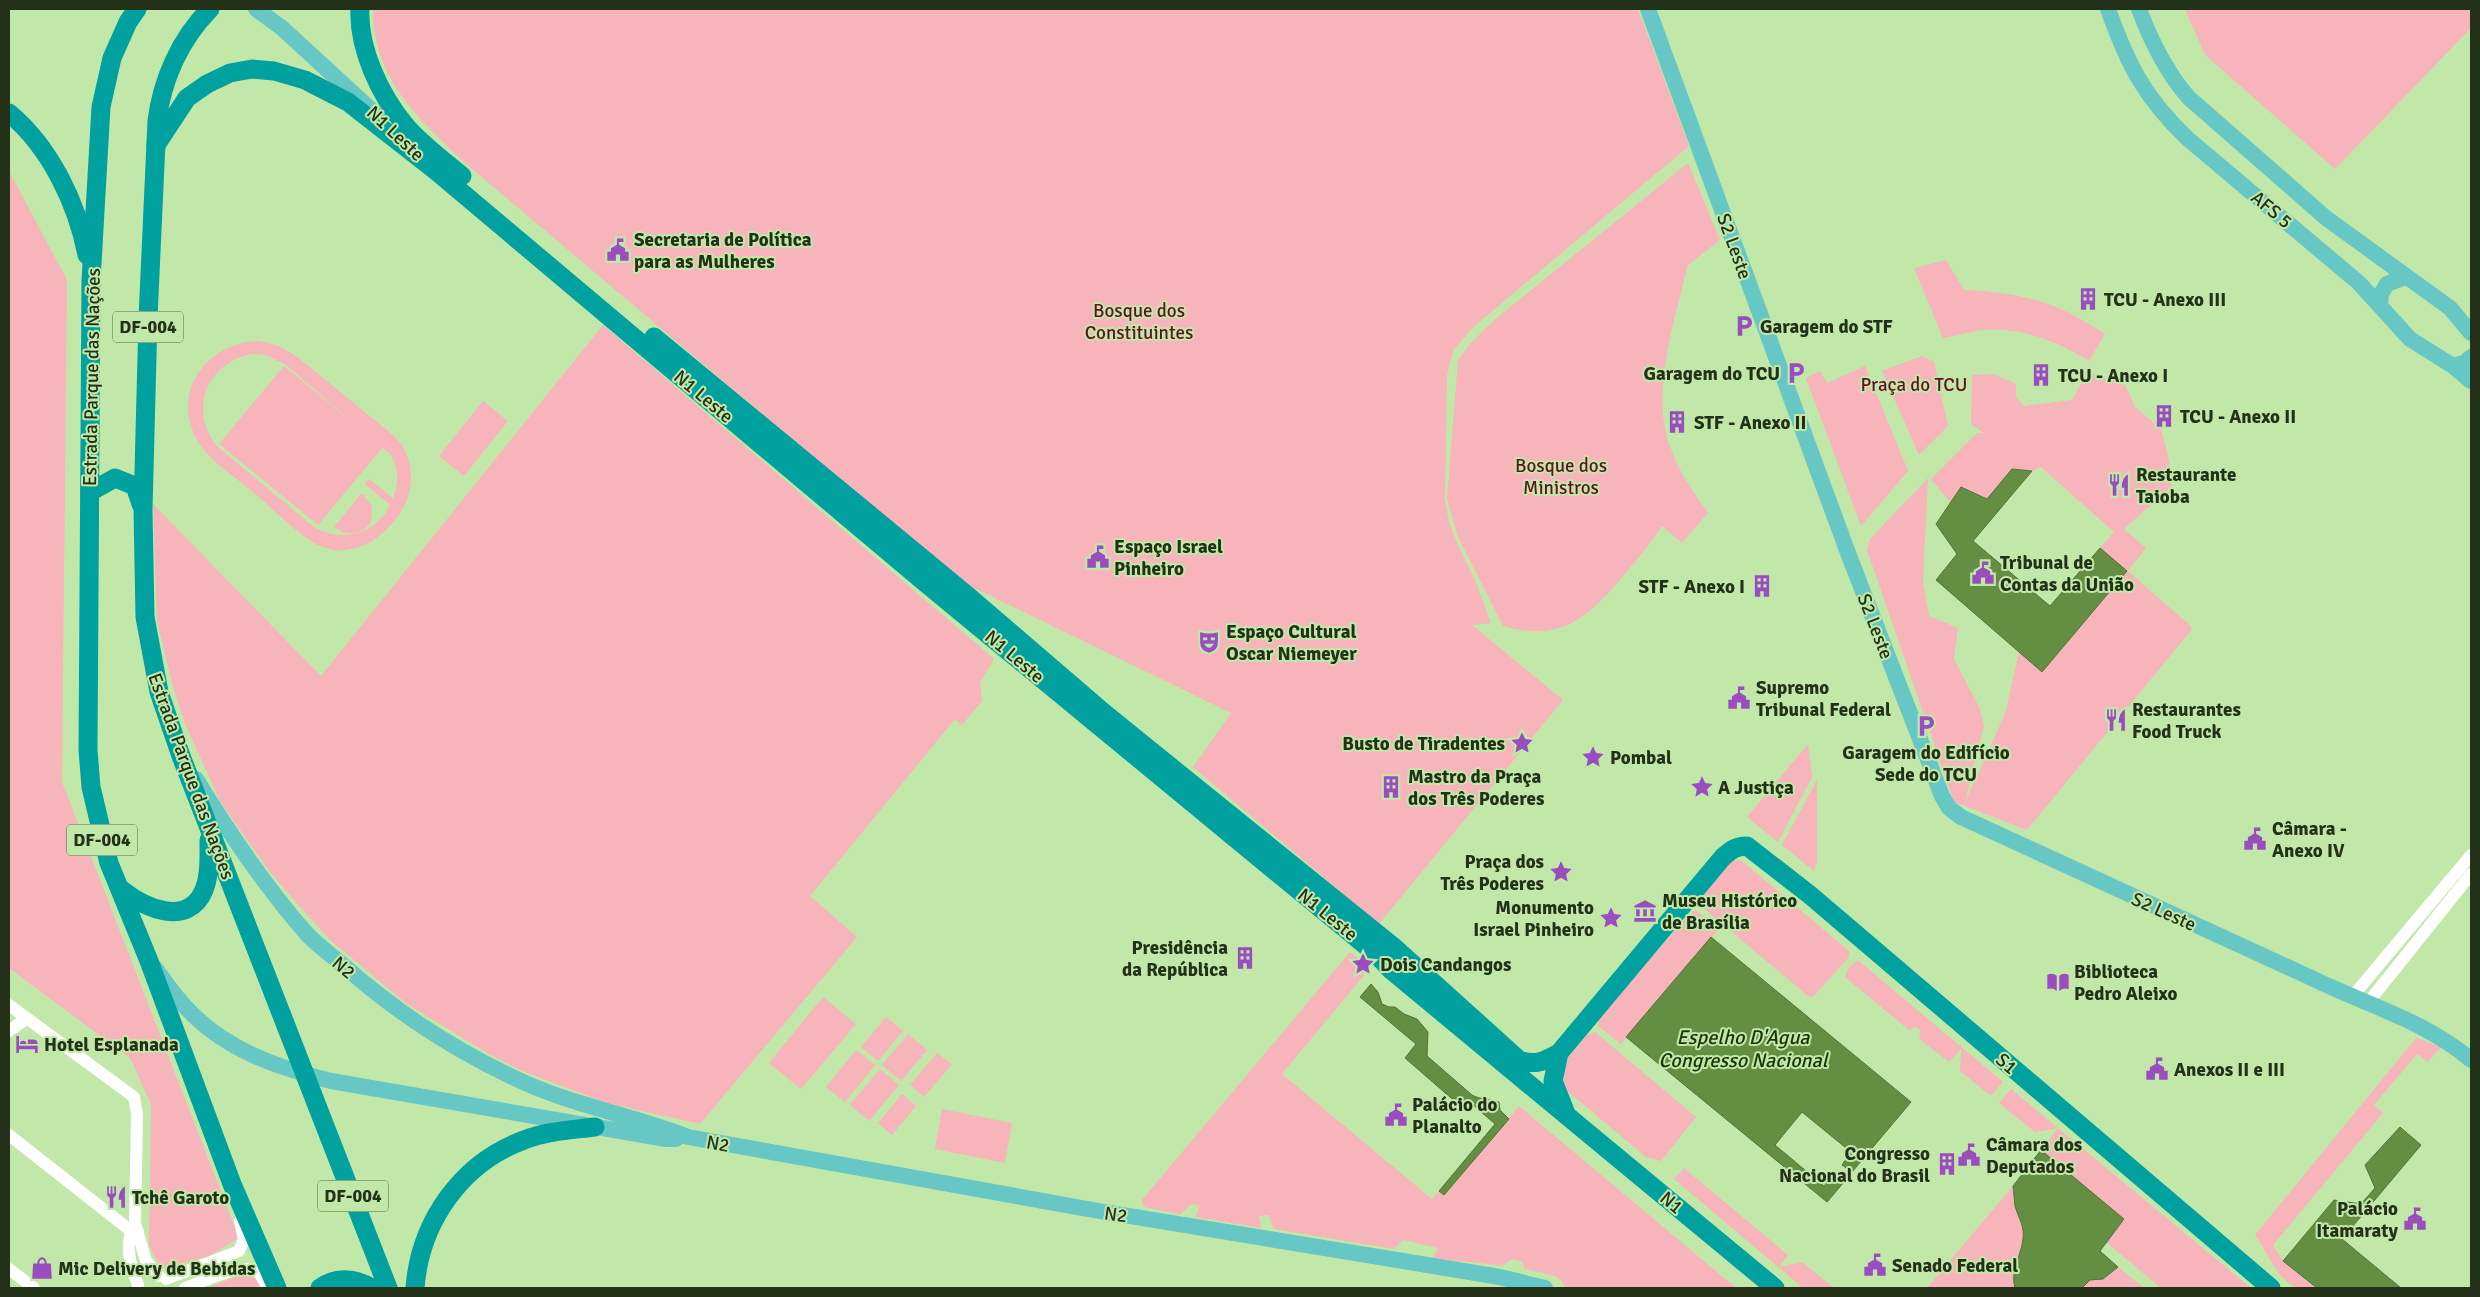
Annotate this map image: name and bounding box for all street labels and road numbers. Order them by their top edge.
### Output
street label: N1 Leste [361,101,429,167]
street label: AFS 5 [2246,186,2297,234]
street label: S2 Leste [1711,210,1757,283]
street label: Estrada Parque das Nações [78,268,106,486]
road number: DF-004 [113,312,183,342]
street label: N1 Leste [669,365,738,429]
street label: S2 Leste [1852,590,1898,663]
street label: N1 Leste [980,625,1049,689]
street label: Estrada Parque das Nações [142,670,240,883]
road number: DF-004 [67,824,137,856]
street label: N1 Leste [1292,883,1362,946]
street label: S2 Leste [2128,887,2200,937]
street label: N2 [327,951,360,984]
street label: S1 [1991,1048,2022,1080]
street label: N2 [704,1130,731,1158]
road number: DF-004 [318,1180,388,1212]
street label: N1 [1655,1186,1688,1219]
street label: N2 [1103,1201,1129,1228]

